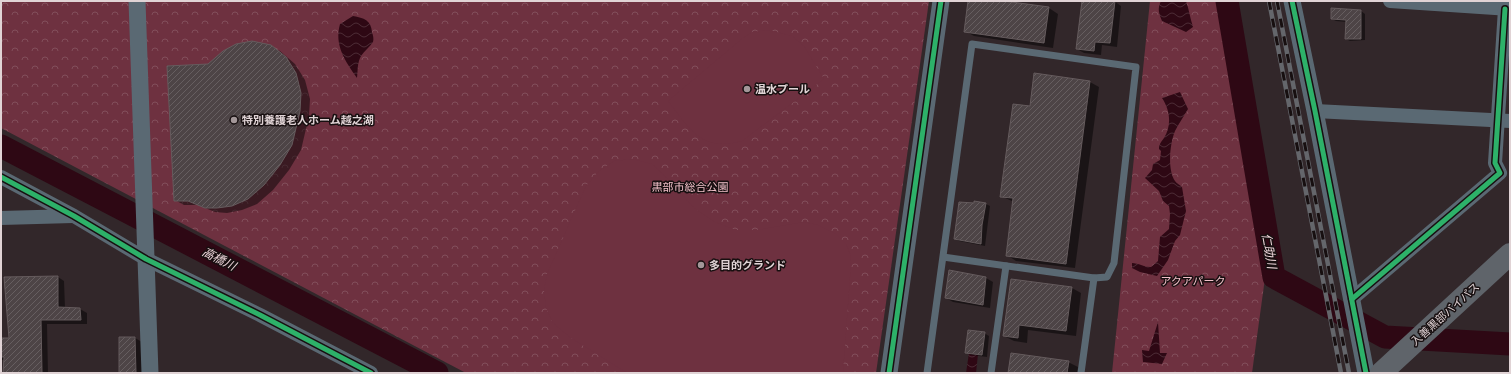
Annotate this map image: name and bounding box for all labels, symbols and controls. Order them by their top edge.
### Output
place label: 温水プール [755,83,810,96]
marker: 温水プール [742,84,752,94]
place label: 特別養護老人ホーム越之湖 [242,114,374,127]
marker: 特別養護老人ホーム越之湖 [229,115,239,125]
park label: 黒部市総合公園 [652,181,729,194]
water label: 仁助川 [1259,232,1279,272]
water label: 高橋川 [200,245,240,274]
place label: 多目的グランド [709,259,786,272]
marker: 多目的グランド [696,260,706,270]
park label: アクアパーク [1160,275,1226,288]
street label: 入善黒部バイパス [1408,280,1482,349]

